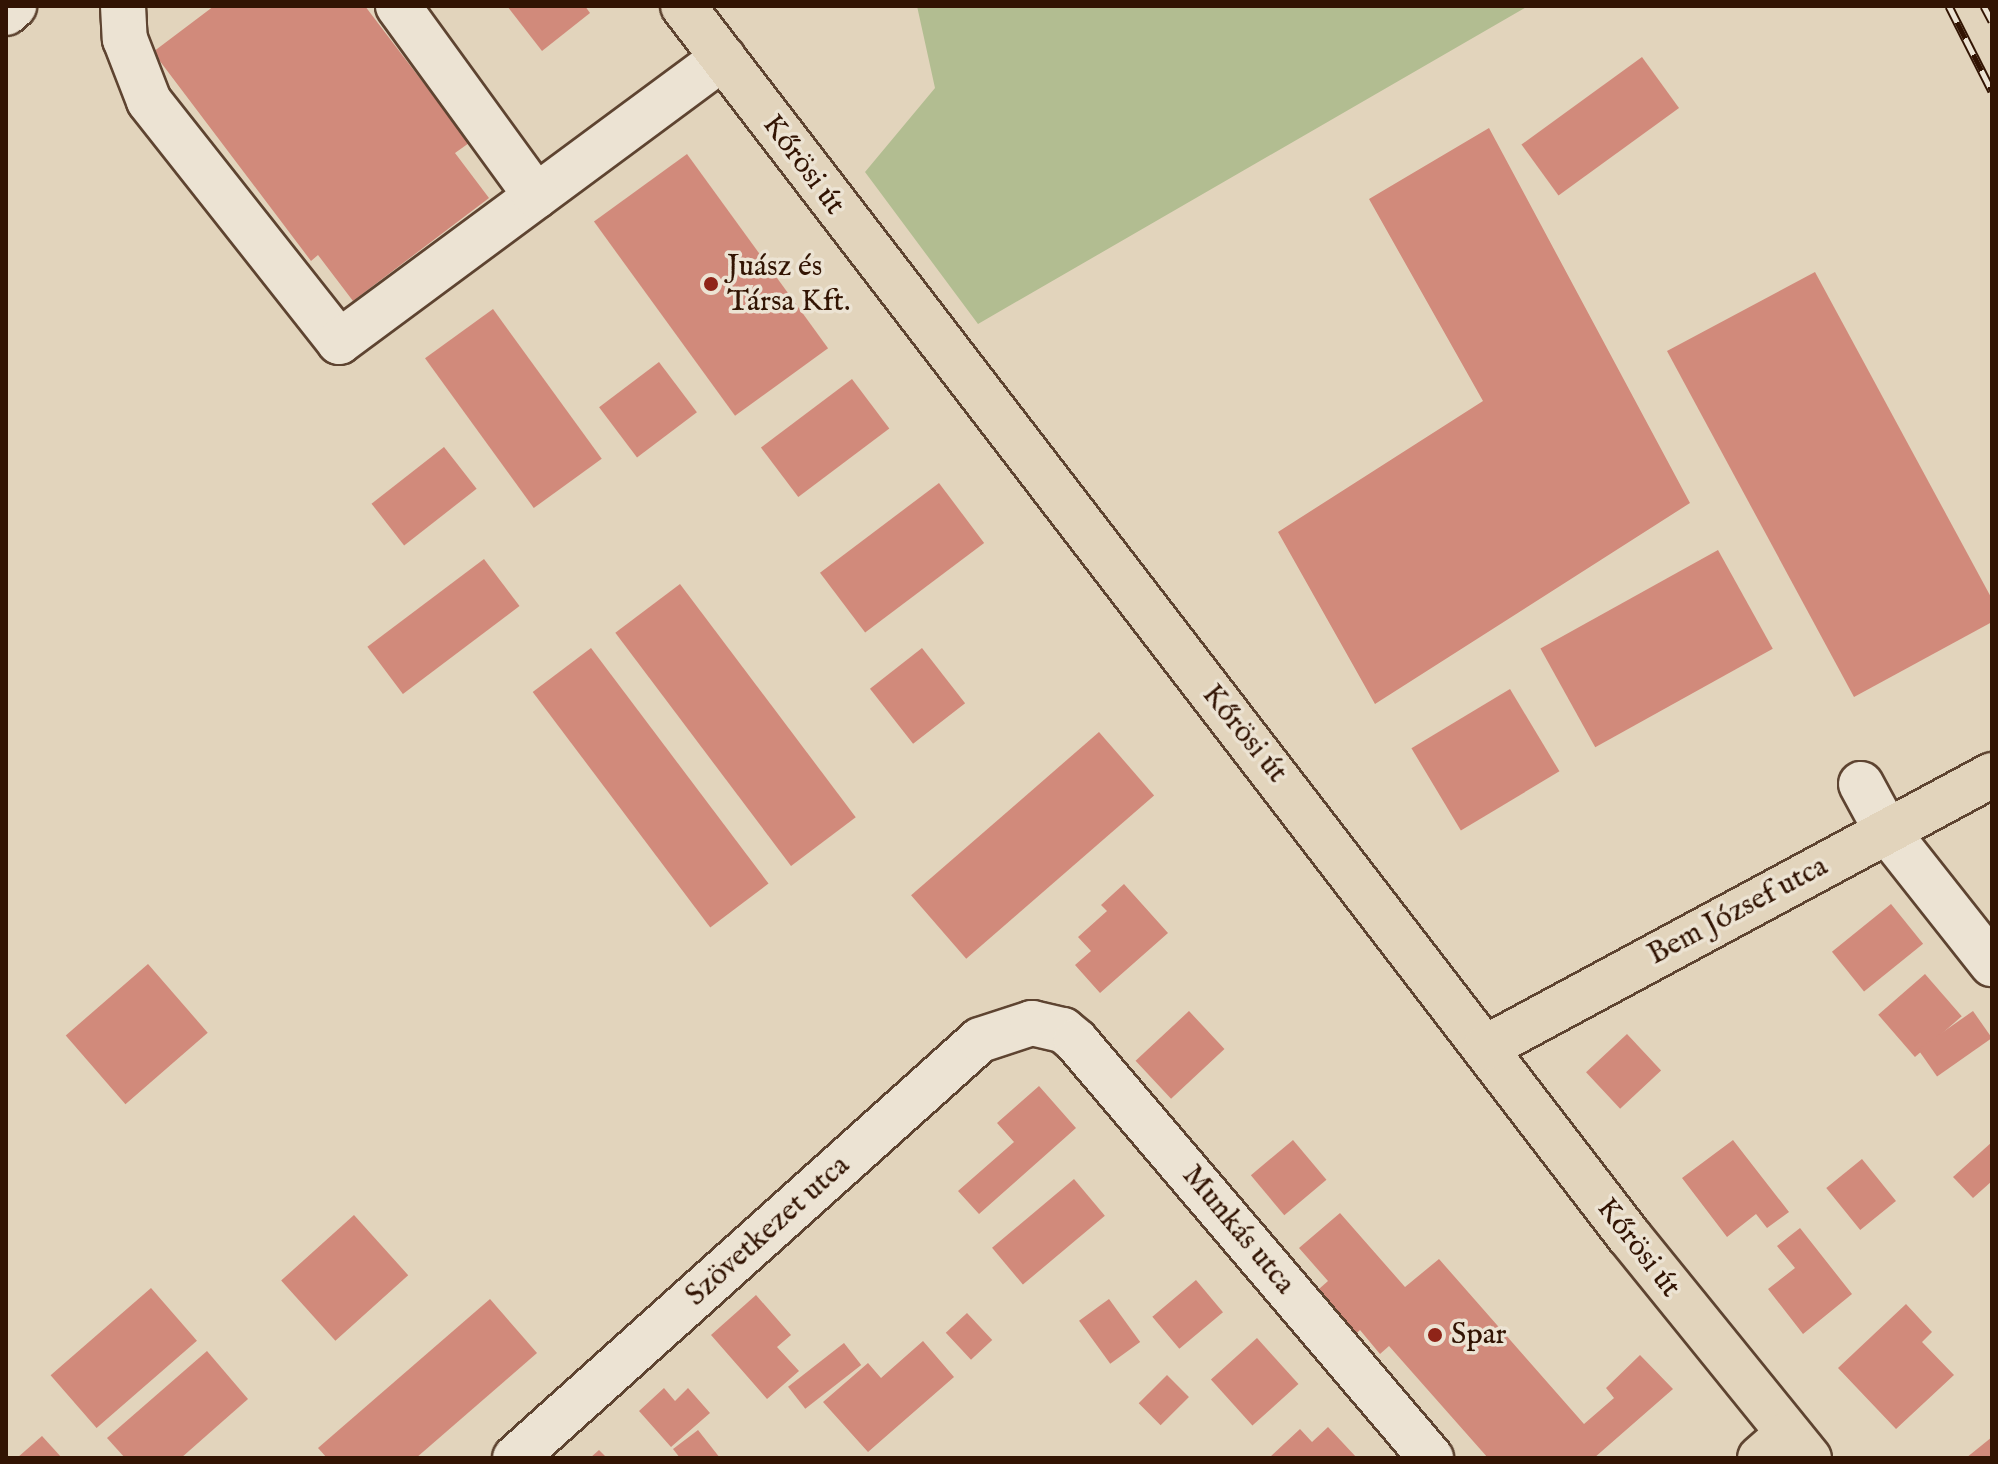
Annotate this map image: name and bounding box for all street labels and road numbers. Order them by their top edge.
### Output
street label: Kőrösi út [754,108,852,222]
street label: Kőrösi út [1194,678,1294,790]
street label: Bem József utca [1642,849,1834,973]
street label: Szövetkezet utca [679,1148,857,1314]
street label: Munkás utca [1174,1158,1302,1302]
street label: Kőrösi út [1588,1191,1688,1305]

